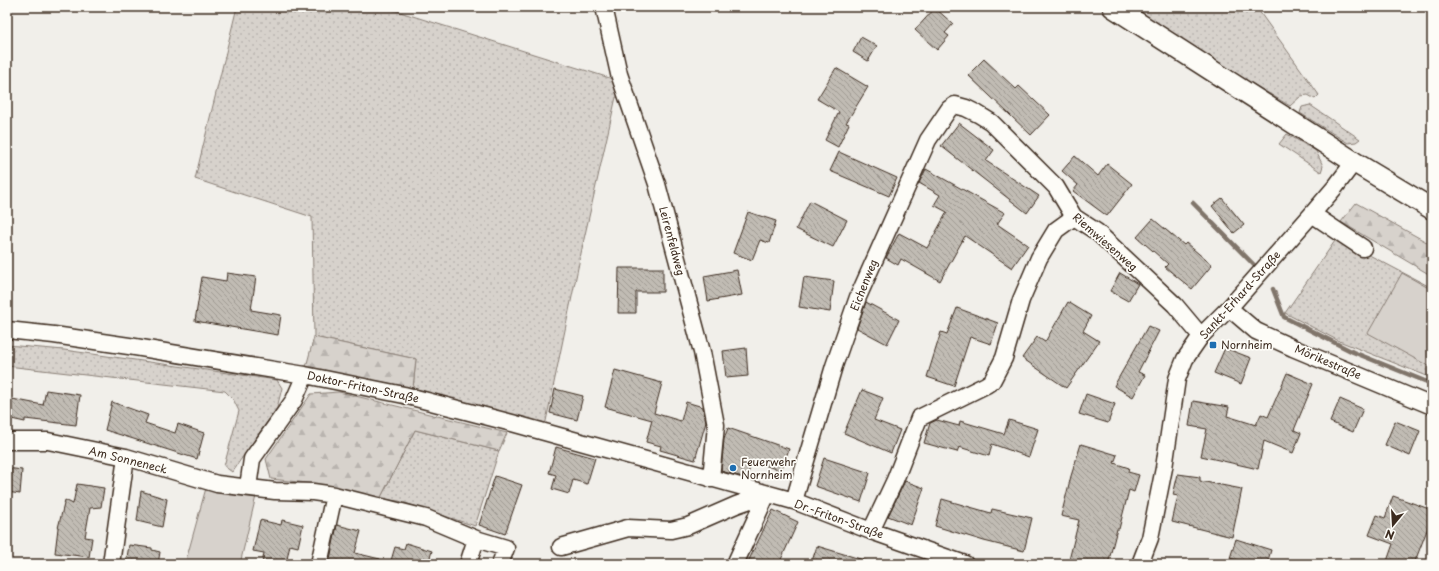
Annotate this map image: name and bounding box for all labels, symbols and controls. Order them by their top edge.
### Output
street label: Leirenfeldweg [655,204,690,277]
street label: Riemwiesenweg [1069,209,1142,275]
street label: Sankt-Erhard-Straße [1195,246,1284,343]
street label: Eichenweg [845,256,882,313]
place label: Nornheim [1221,336,1273,353]
marker: Nornheim [1208,340,1218,350]
street label: Mörikestraße [1292,340,1364,383]
street label: Doktor-Friton-Straße [306,366,421,407]
street label: Am Sonneneck [87,442,169,478]
place label: Feuerwehr Nornheim [741,453,797,483]
marker: Feuerwehr Nornheim [728,463,738,473]
street label: Dr.-Friton-Straße [792,495,886,543]
north arrow [1373,505,1413,545]
text: N [1383,525,1397,544]

